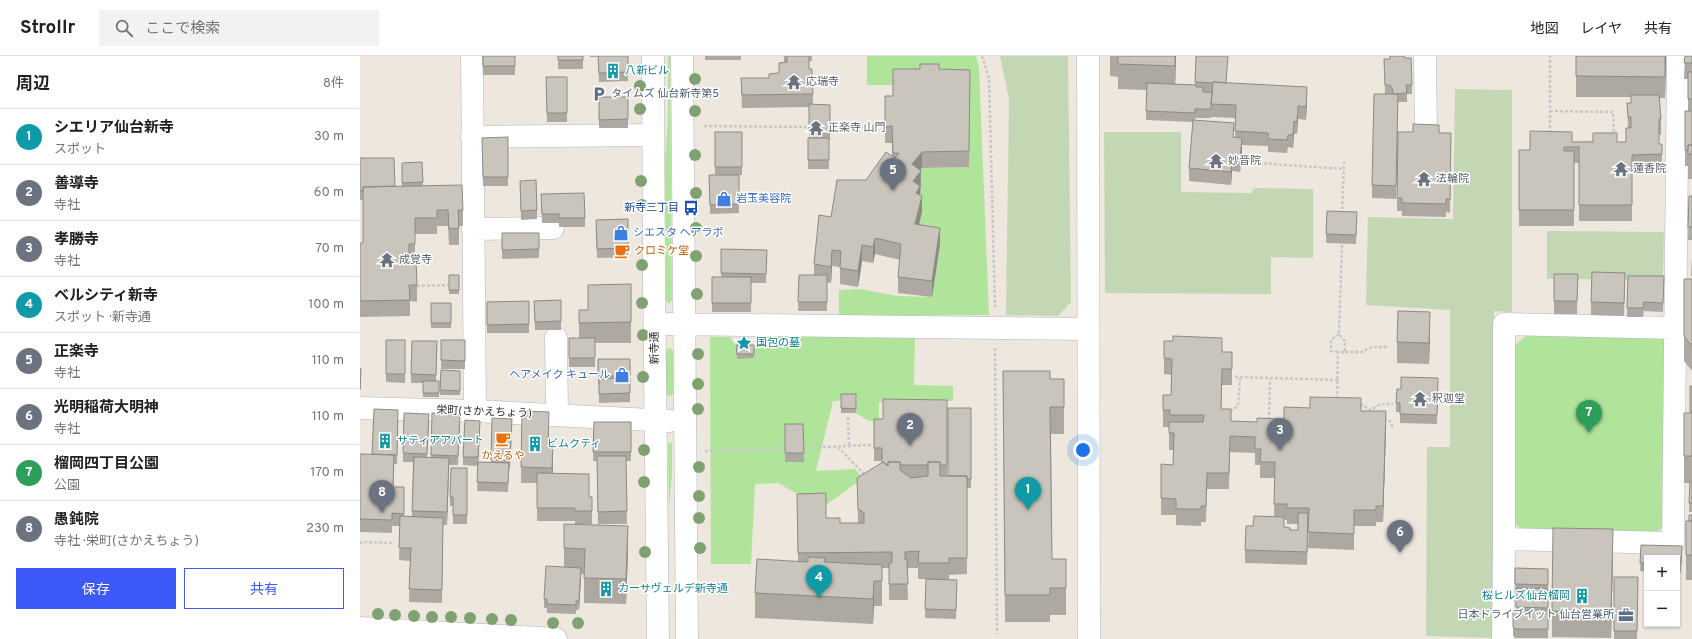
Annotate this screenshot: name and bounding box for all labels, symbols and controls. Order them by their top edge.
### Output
search box [99,10,379,46]
text: Strollr [20,16,75,40]
icon: search [113,17,135,39]
text: ここで検索 [145,20,220,39]
text: 地図 [1530,21,1558,38]
text: レイヤ [1580,21,1622,38]
text: 共有 [1644,21,1672,38]
building icon: 八新ビル [604,62,622,80]
place label: 八新ビル [625,64,669,78]
temple icon: 応瑞寺 [785,73,803,91]
text: 周辺 [16,74,50,96]
place label: 応瑞寺 [806,75,839,89]
text: 8件 [323,76,344,92]
parking icon: タイムズ 仙台新寺第5 [590,85,608,103]
place label: タイムズ 仙台新寺第5 [611,87,719,101]
text: シエリア仙台新寺 [54,119,174,138]
temple icon: 正楽寺 山門 [807,119,825,137]
place label: 正楽寺 山門 [828,121,886,135]
text: 1 [26,129,32,145]
text: 30 m [314,129,344,145]
text: スポット [54,142,106,158]
temple icon: 妙音院 [1207,152,1225,170]
place label: 妙音院 [1228,154,1261,168]
pin: 5 [880,158,906,191]
temple icon: 蓮香院 [1612,160,1630,178]
place label: 蓮香院 [1633,162,1666,176]
temple icon: 法輪院 [1415,170,1433,188]
place label: 法輪院 [1436,172,1469,186]
text: 善導寺 [54,175,99,194]
text: 2 [25,185,33,201]
text: 60 m [314,185,344,201]
shop icon: 岩玉美容院 [715,190,733,208]
place label: 岩玉美容院 [736,192,791,206]
text: 寺社 [54,198,80,214]
bus stop icon: 新寺三丁目 [682,199,700,217]
place label: 新寺三丁目 [624,201,679,215]
shop icon: シエスタ ヘアラボ [612,224,630,242]
place label: シエスタ ヘアラボ [633,226,724,240]
text: 孝勝寺 [54,231,99,250]
text: 3 [25,241,33,257]
text: 70 m [315,241,344,257]
cafe icon: クロミケ堂 [613,242,631,260]
place label: クロミケ堂 [634,244,689,258]
temple icon: 成覚寺 [378,251,396,269]
place label: 成覚寺 [399,253,432,267]
text: 寺社 [54,254,80,270]
text: ベルシティ新寺 [54,287,158,306]
text: 4 [25,297,33,313]
text: 100 m [308,297,344,313]
text: スポット · 新寺通 [54,310,151,326]
street label: 新寺通 [648,331,662,365]
place icon: 国包の墓 [735,334,753,352]
place label: 国包の墓 [756,336,800,350]
text: 正楽寺 [54,343,99,362]
text: 5 [25,353,33,369]
text: 110 m [312,353,344,369]
text: 寺社 [54,366,80,382]
shop icon: ヘアメイク キュール [613,366,631,384]
place label: ヘアメイク キュール [509,368,610,382]
temple icon: 釈迦堂 [1411,390,1429,408]
place label: 釈迦堂 [1432,392,1465,406]
text: 光明稲荷大明神 [54,399,159,418]
pin: 7 [1576,400,1602,433]
street label: 栄町(さかえちょう) [436,403,532,421]
text: 6 [25,409,33,425]
text: 110 m [312,409,344,425]
pin: 2 [897,413,923,446]
pin: 3 [1267,418,1293,451]
text: 寺社 [54,422,80,438]
cafe icon: かえるや [494,430,512,448]
building icon: サティアアパート [376,432,394,450]
place label: サティアアパート [397,434,484,448]
building icon: ビムクティ [526,435,544,453]
place label: ビムクティ [547,437,601,451]
your location [1073,440,1093,460]
place label: かえるや [481,449,525,463]
text: 榴岡四丁目公園 [54,455,159,474]
text: 7 [26,465,32,481]
text: 170 m [310,465,344,481]
pin: 1 [1015,477,1041,510]
text: 公園 [54,478,80,494]
pin: 8 [369,480,395,513]
text: 愚鈍院 [54,511,99,530]
pin: 6 [1387,520,1413,553]
text: 8 [25,521,33,537]
text: 230 m [306,521,344,537]
text: 寺社 · 栄町(さかえちょう) [54,534,199,550]
map controls [1644,555,1680,627]
button: + [1644,555,1680,591]
pin: 4 [806,565,832,598]
button: 保存 [16,568,176,609]
button: 共有 [184,568,344,609]
building icon: カーサヴェルデ新寺通 [597,580,615,598]
place label: カーサヴェルデ新寺通 [618,582,728,596]
building icon: 桜ヒルズ仙台榴岡 [1573,587,1591,605]
place label: 桜ヒルズ仙台榴岡 [1482,589,1570,603]
button: − [1644,591,1680,627]
office icon: 日本ドライブイット 仙台営業所 [1617,606,1635,624]
place label: 日本ドライブイット 仙台営業所 [1457,608,1615,622]

